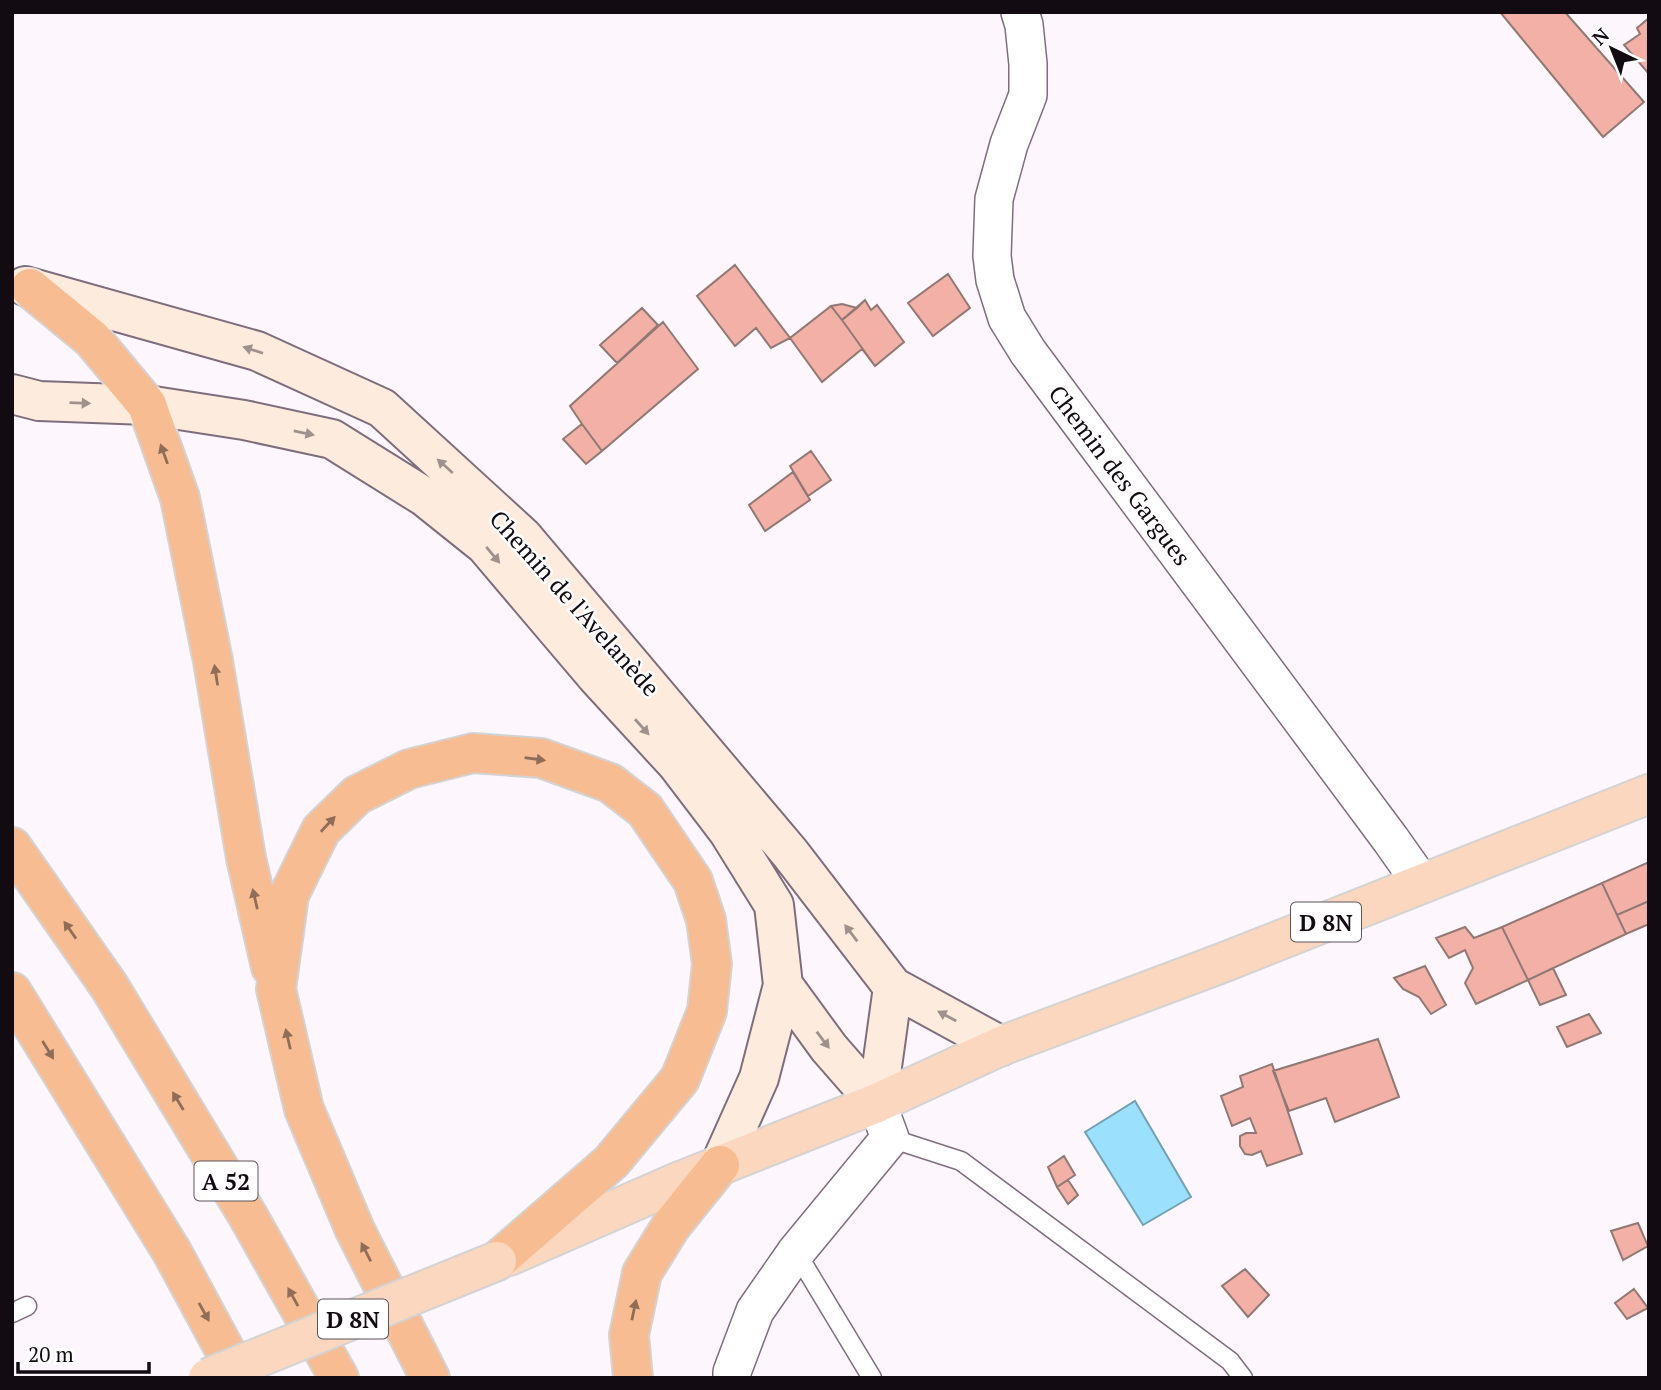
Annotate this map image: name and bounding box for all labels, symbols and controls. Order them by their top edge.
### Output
north arrow [1577,14,1647,84]
text: N [1586,22,1614,50]
one-way arrow [242,344,263,355]
street label: Chemin des Gargues [1042,378,1198,572]
one-way arrow [69,397,91,408]
one-way arrow [293,428,315,439]
one-way arrow [158,443,169,464]
one-way arrow [437,459,454,474]
street label: Chemin de l'Avelanède [483,503,667,703]
one-way arrow [486,545,501,563]
one-way arrow [210,664,221,686]
one-way arrow [634,718,650,735]
one-way arrow [524,753,546,764]
one-way arrow [320,816,337,833]
one-way arrow [249,888,260,910]
road number: D 8N [1291,903,1361,942]
one-way arrow [63,921,77,939]
one-way arrow [844,924,859,942]
one-way arrow [937,1010,957,1022]
one-way arrow [282,1028,293,1050]
one-way arrow [816,1031,830,1049]
one-way arrow [42,1041,54,1060]
one-way arrow [172,1091,184,1110]
road number: A 52 [194,1162,258,1200]
one-way arrow [360,1242,372,1261]
one-way arrow [287,1287,299,1307]
one-way arrow [629,1299,640,1321]
road number: D 8N [318,1300,388,1338]
one-way arrow [199,1302,210,1322]
scale bar [18,1330,149,1374]
text: 20 m [28,1340,74,1368]

